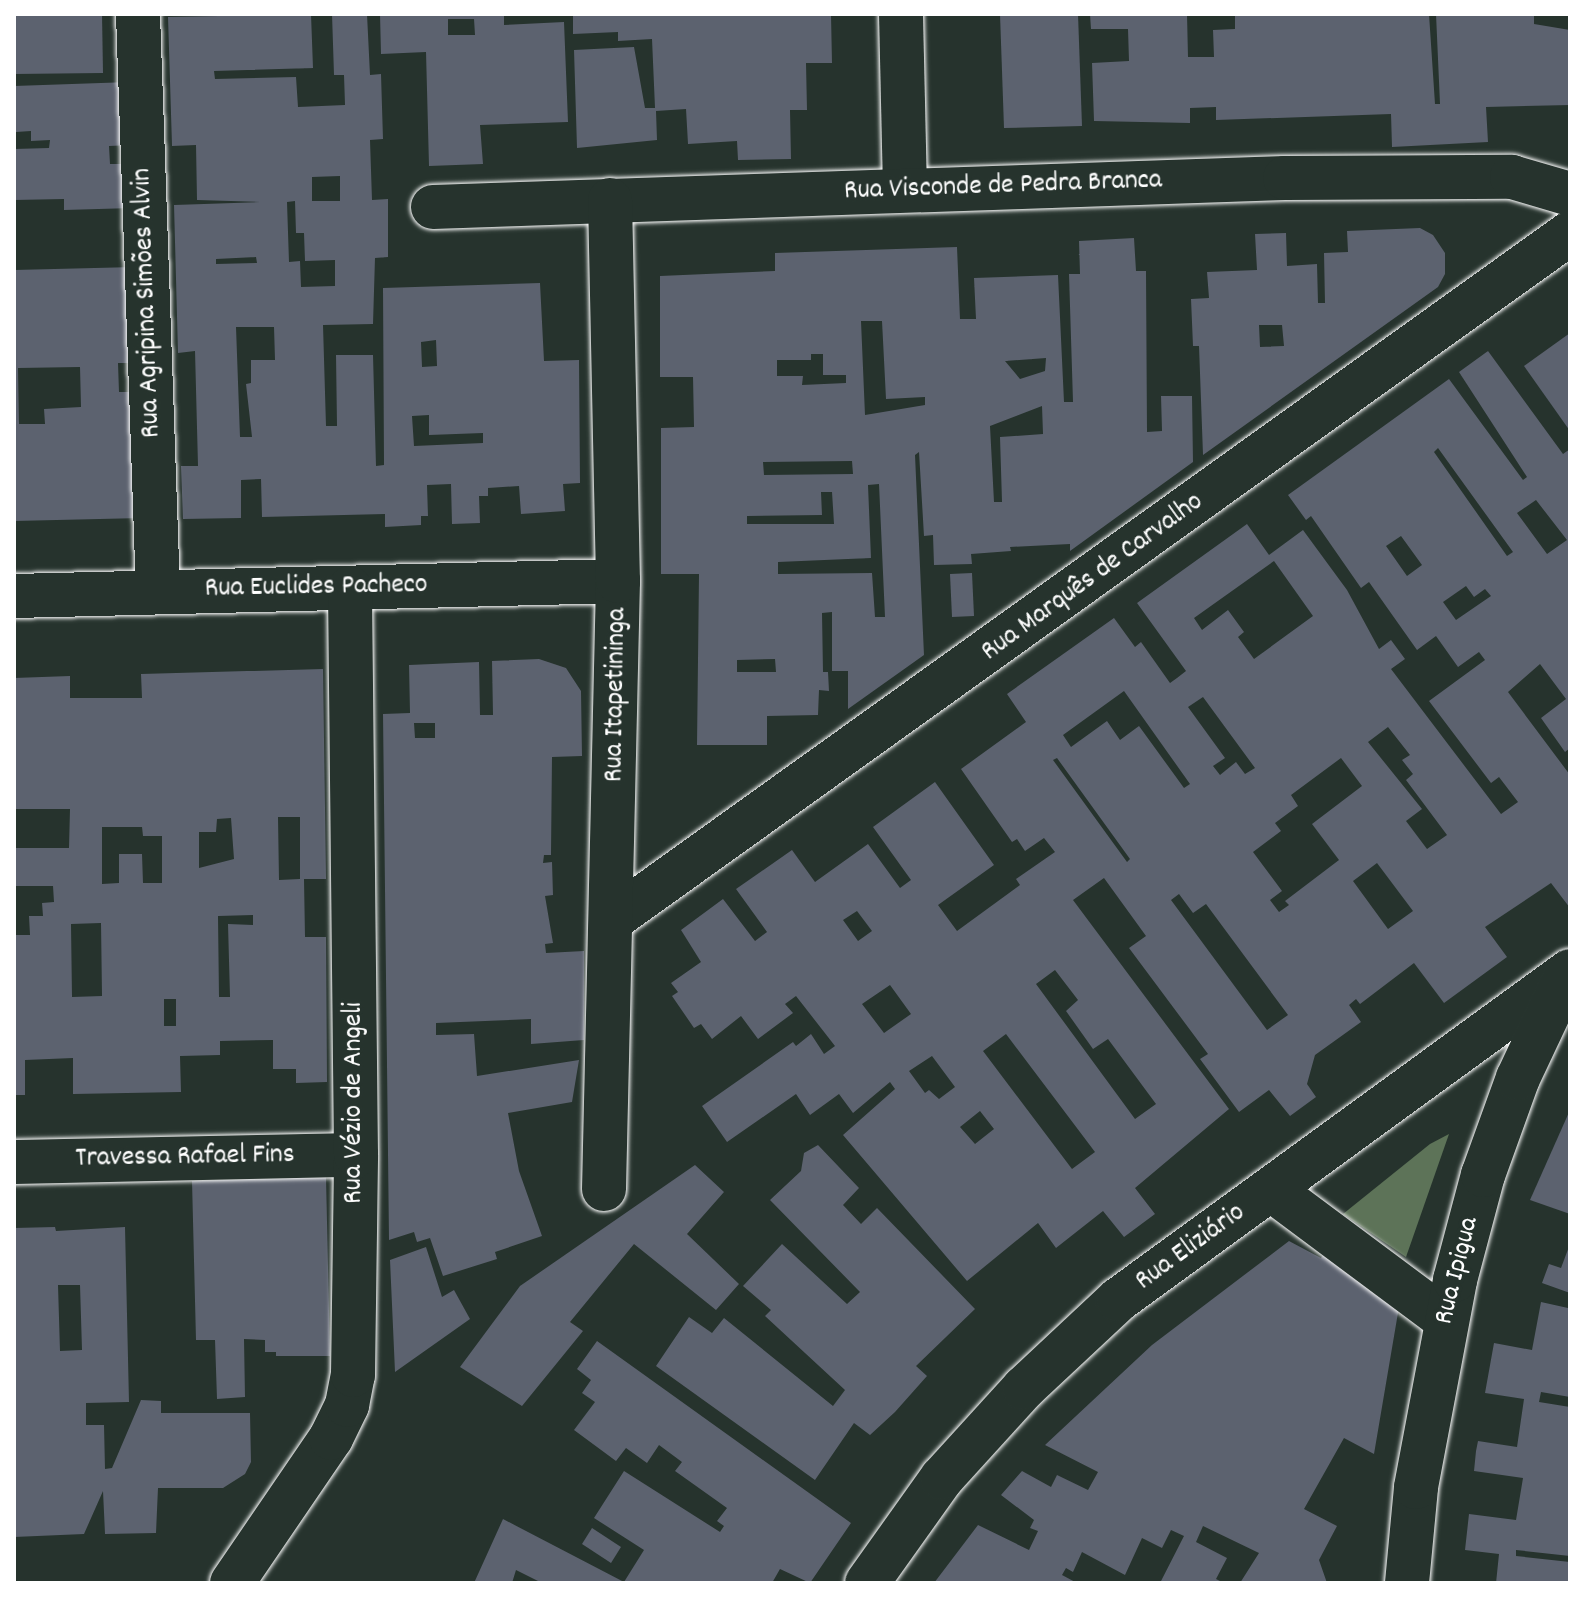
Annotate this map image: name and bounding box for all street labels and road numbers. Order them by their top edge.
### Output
street label: Rua Visconde de Pedra Branca [843,165,1163,209]
street label: Rua Agripina Simões Alvin [126,167,170,439]
street label: Rua Marquês de Carvalho [976,486,1210,670]
street label: Rua Euclides Pacheco [204,569,428,607]
street label: Rua Itapetininga [599,607,635,783]
street label: Rua Vézio de Angeli [338,1002,372,1204]
street label: Travessa Rafael Fins [75,1139,295,1177]
street label: Rua Eliziário [1130,1197,1252,1299]
street label: Rua Ipigua [1428,1214,1488,1328]

